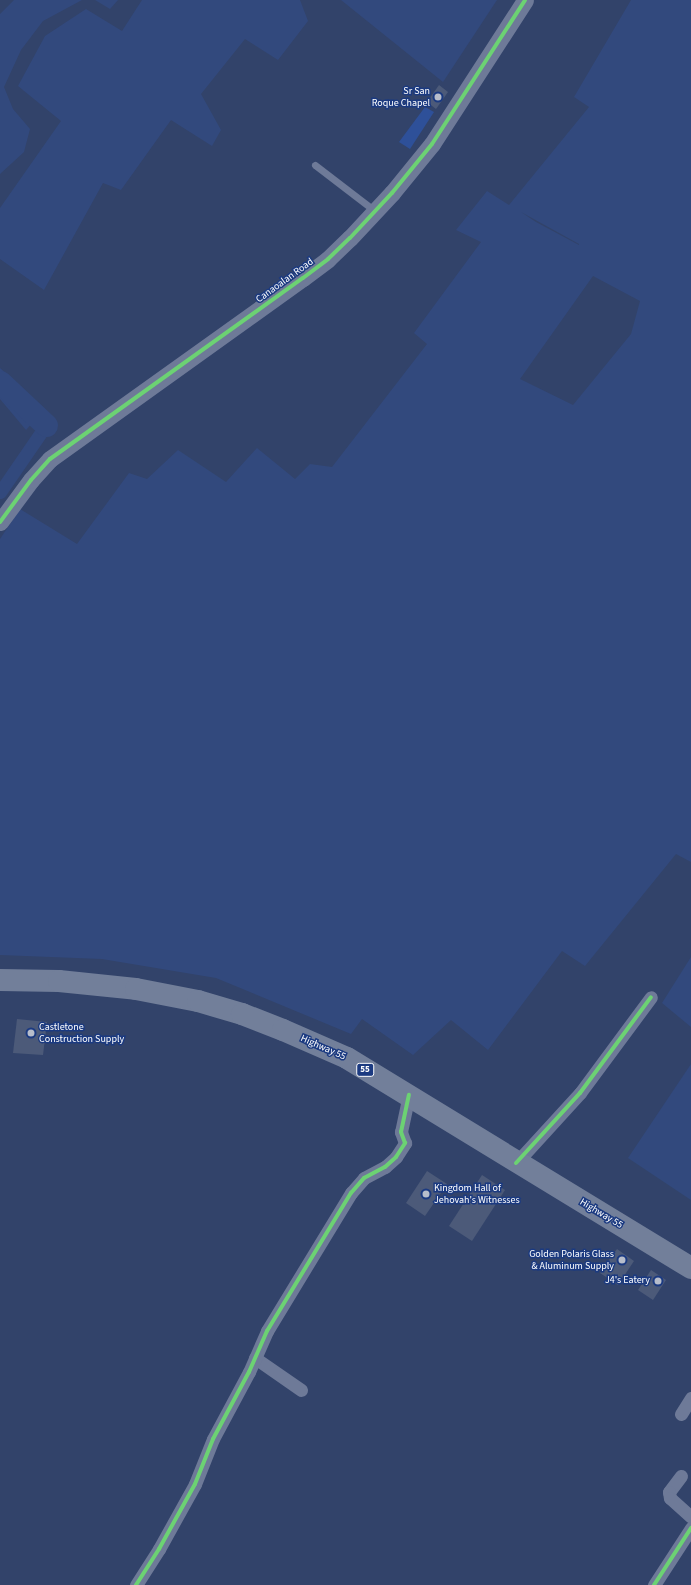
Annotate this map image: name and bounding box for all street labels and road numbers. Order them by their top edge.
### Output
street label: Canaoalan Road [254,256,316,306]
street label: Highway 55 [299,1033,347,1063]
road number: 55 [356,1063,374,1077]
street label: Highway 55 [577,1196,625,1232]

